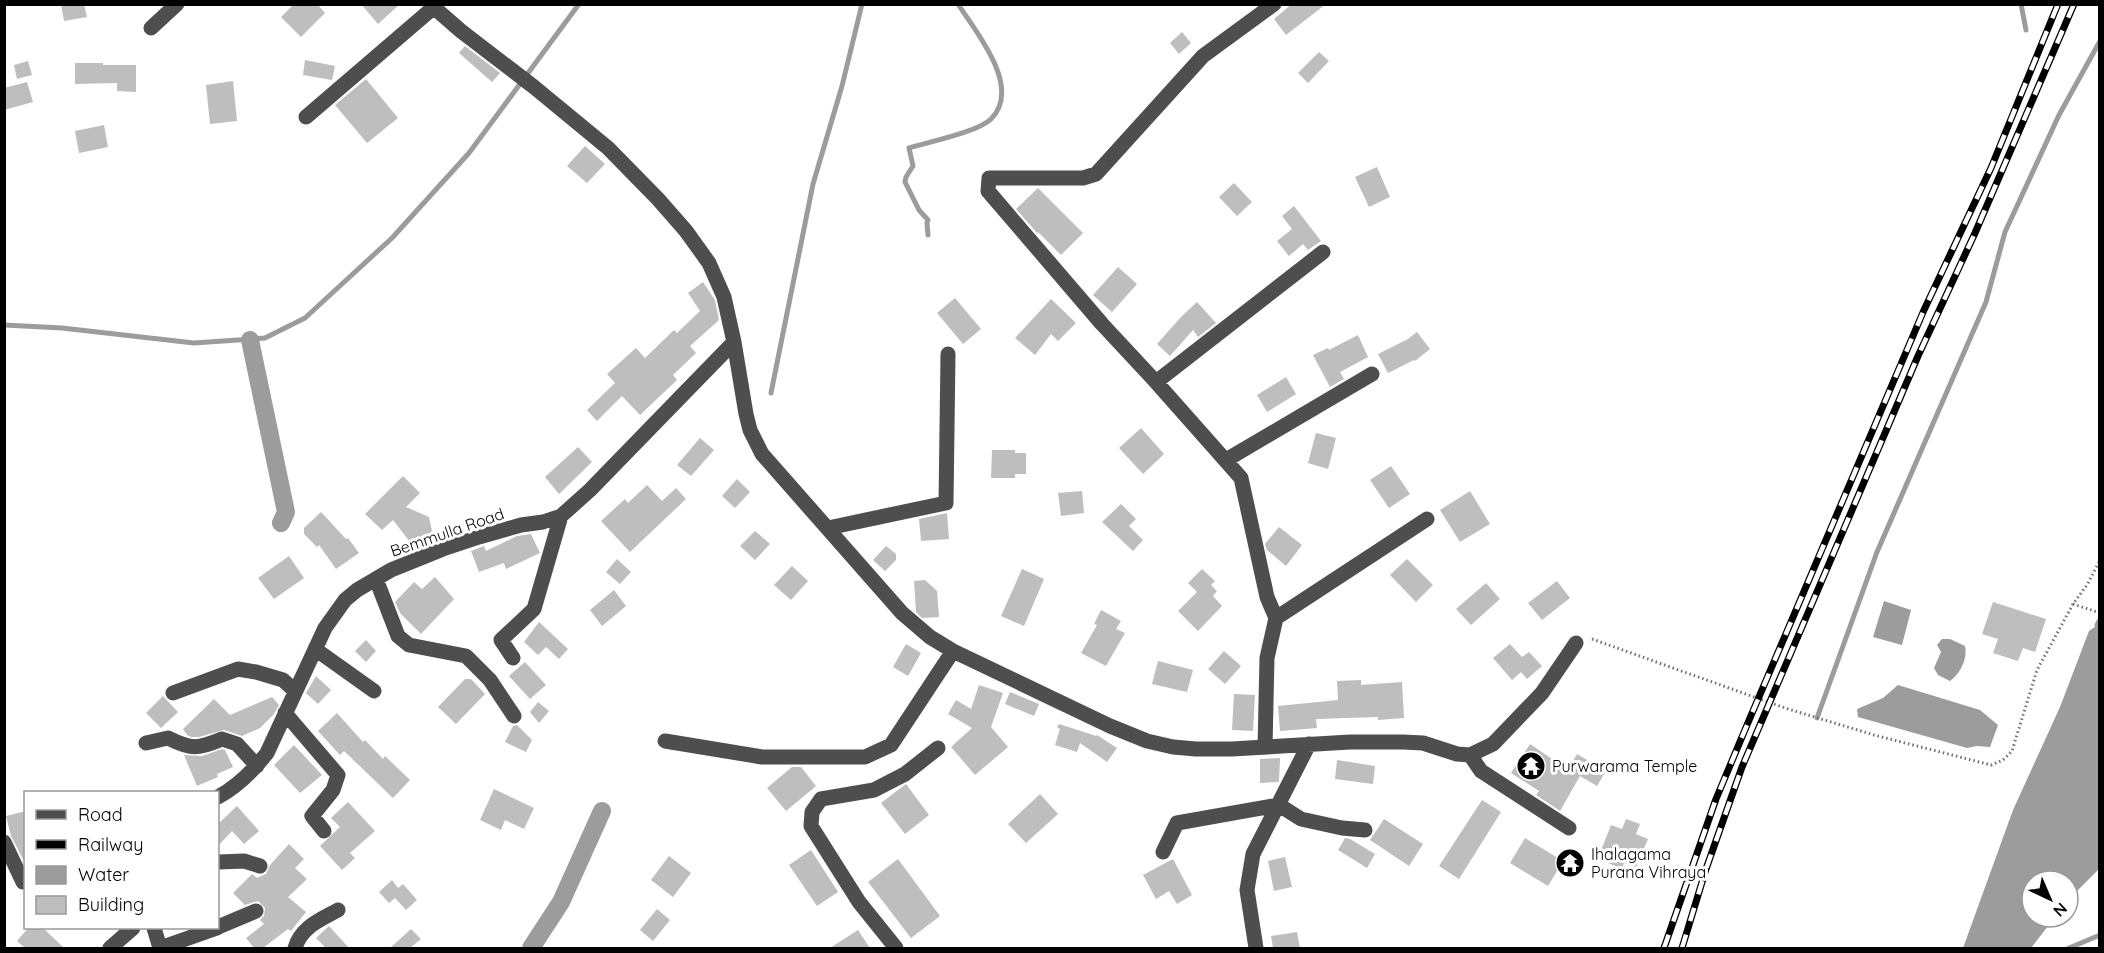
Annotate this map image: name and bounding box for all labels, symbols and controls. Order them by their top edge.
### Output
street label: Bemmulla Road [388,503,506,561]
temple icon: Purwarama Temple [1515,750,1547,782]
place label: Purwarama Temple [1552,756,1697,776]
legend [24,791,219,929]
text: Road [78,803,123,826]
text: Railway [78,833,144,856]
place label: Ihalagama Purana Vihraya [1591,844,1706,882]
temple icon: Ihalagama Purana Vihraya [1554,847,1586,879]
text: Water [78,863,129,886]
north arrow [2020,869,2080,929]
text: Building [78,893,144,916]
text: N [2049,899,2072,921]

